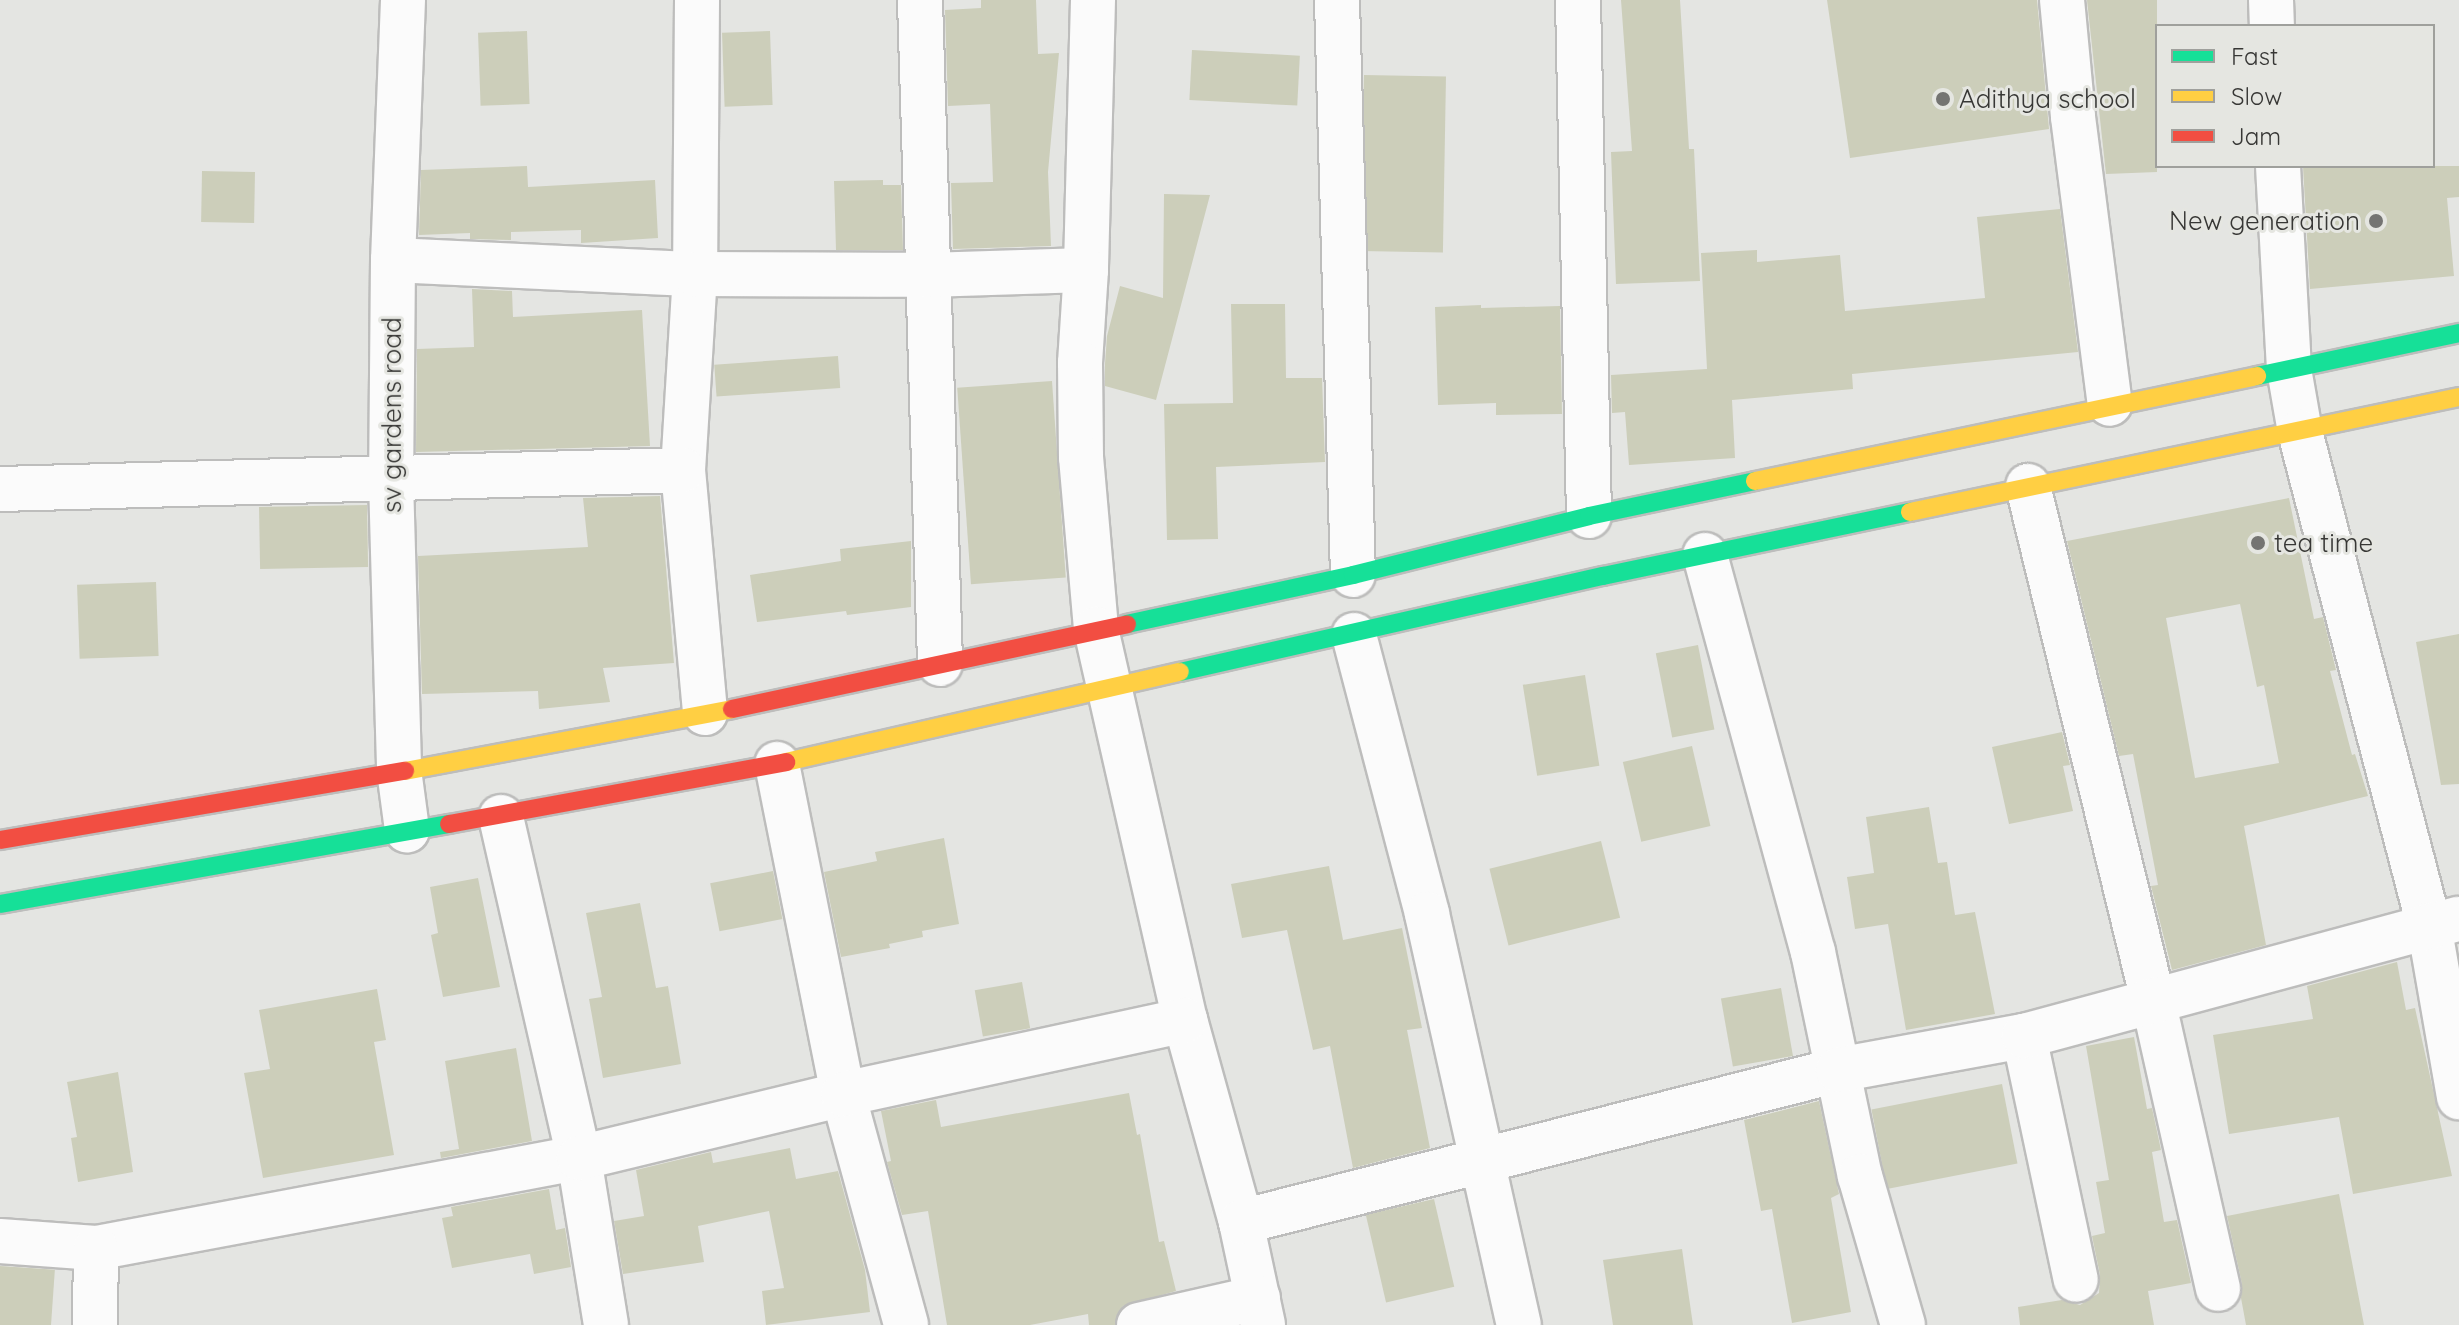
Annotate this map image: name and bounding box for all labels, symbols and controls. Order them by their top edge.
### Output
legend [2155,24,2435,168]
text: Fast [2231,41,2278,71]
text: Slow [2231,81,2282,111]
place label: Adithya school [1959,83,2136,115]
marker: Adithya school [1934,90,1952,108]
text: Jam [2231,121,2281,151]
place label: New generation [2169,205,2360,237]
marker: New generation [2367,212,2385,230]
street label: sv gardens road [376,317,408,513]
place label: tea time [2274,527,2373,559]
marker: tea time [2249,534,2267,552]

